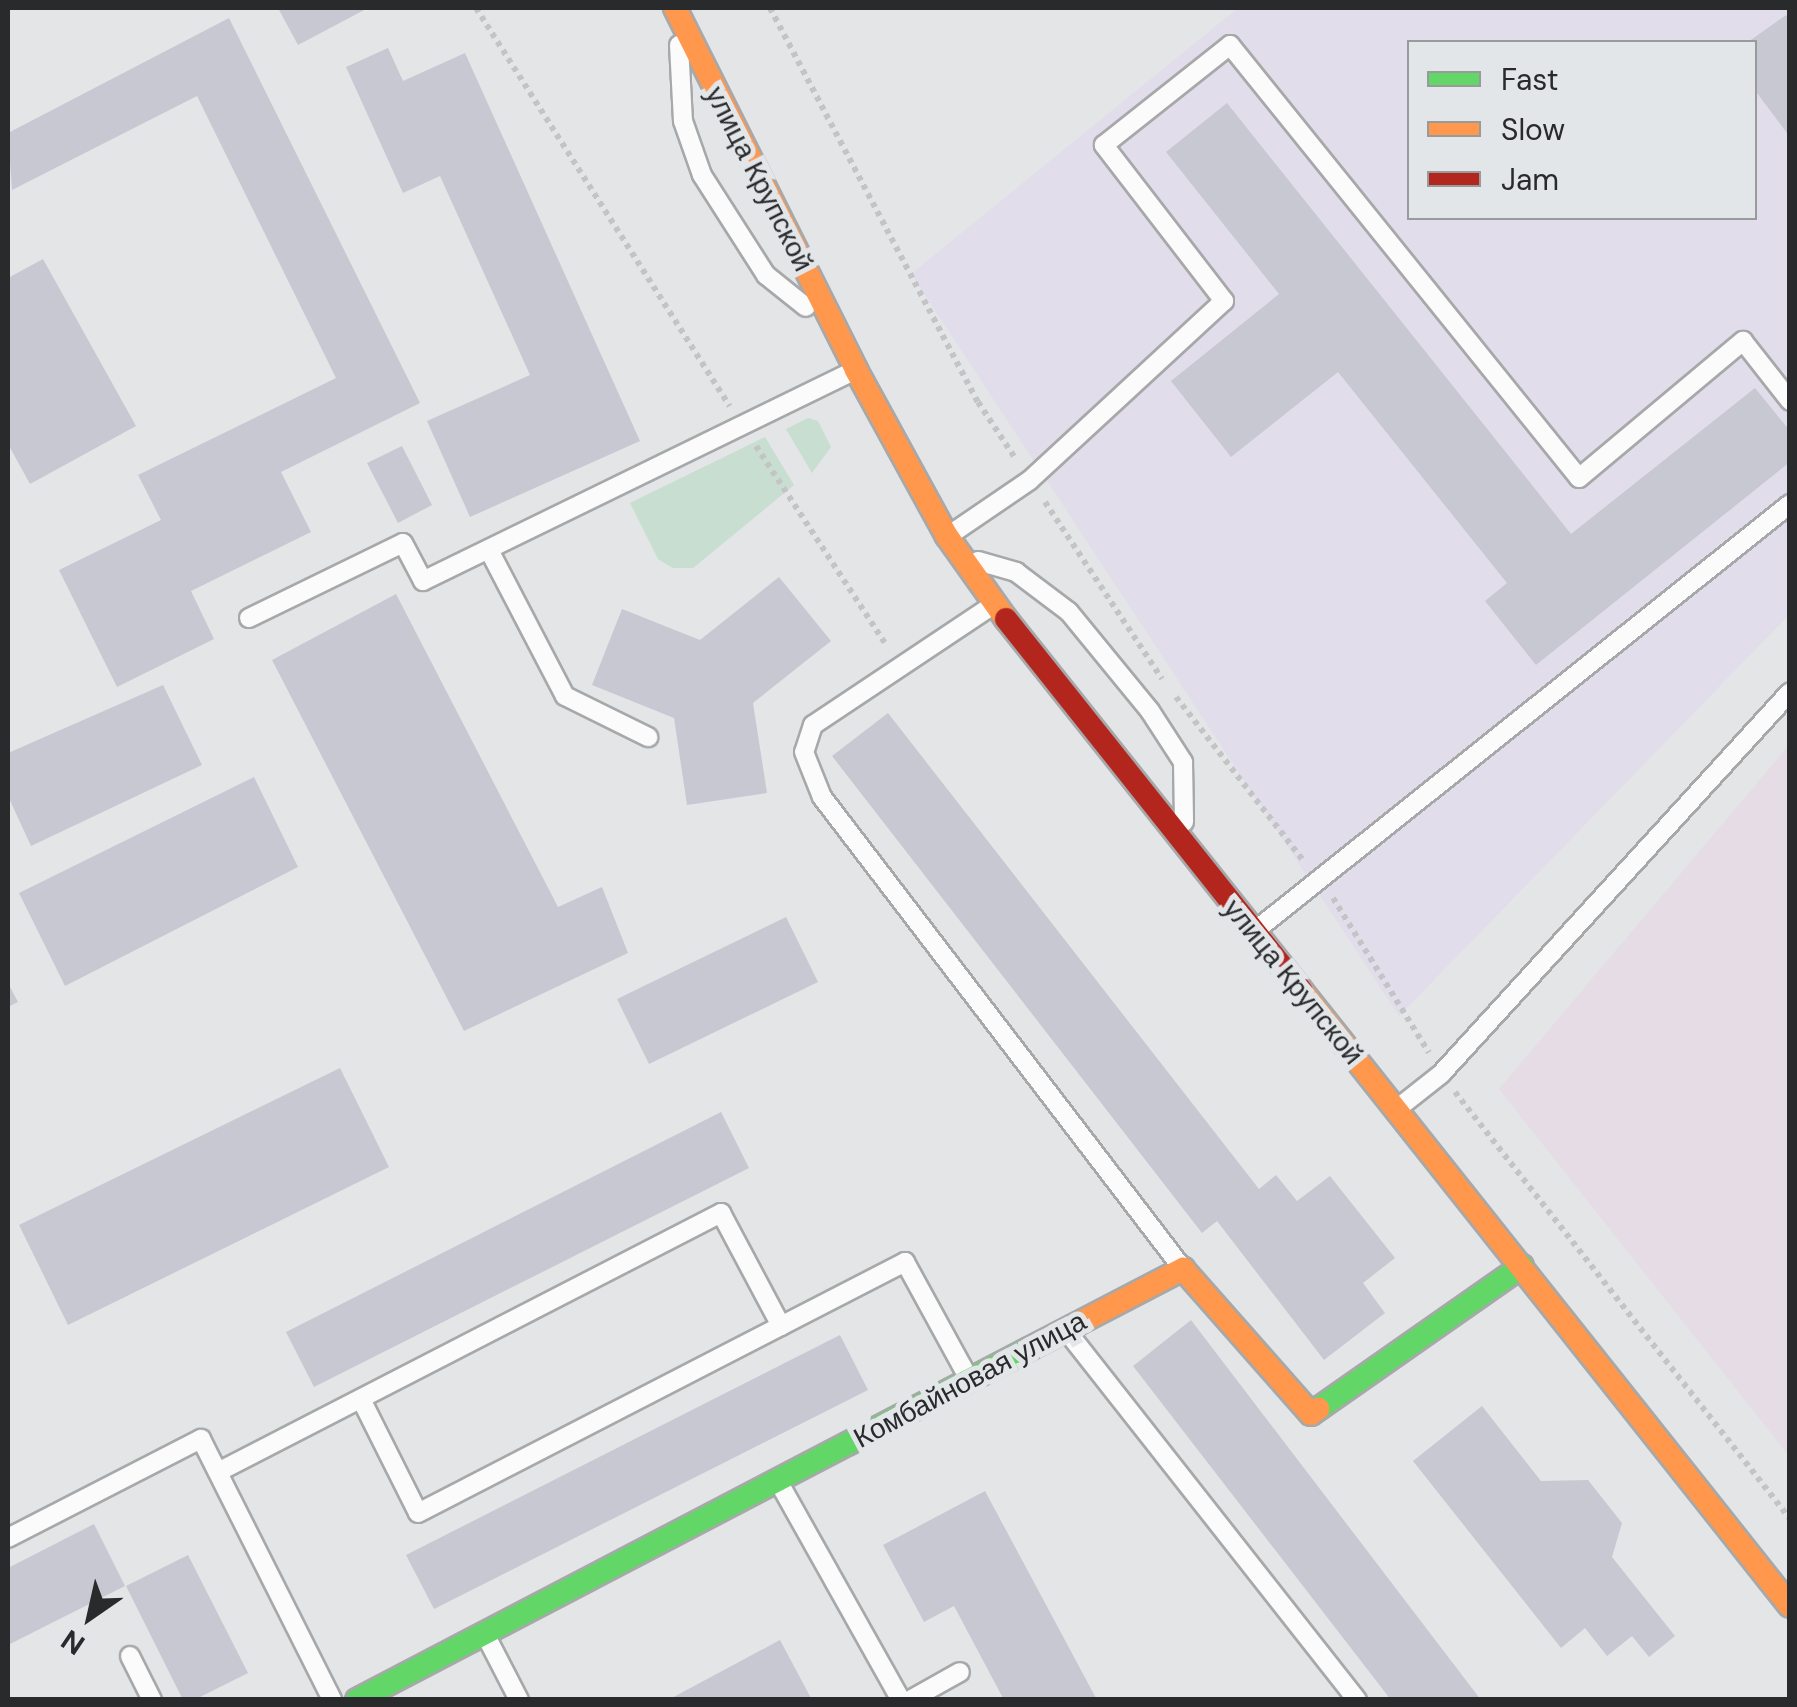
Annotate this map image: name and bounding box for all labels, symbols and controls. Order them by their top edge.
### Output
legend [1407,40,1757,220]
text: Fast [1501,60,1559,99]
street label: улица Крупской [698,81,820,277]
text: Slow [1501,110,1565,149]
text: Jam [1501,160,1559,199]
street label: улица Крупской [1216,893,1370,1071]
street label: Комбайновая улица [848,1305,1092,1455]
north arrow [40,1567,140,1667]
text: N [54,1621,92,1663]

